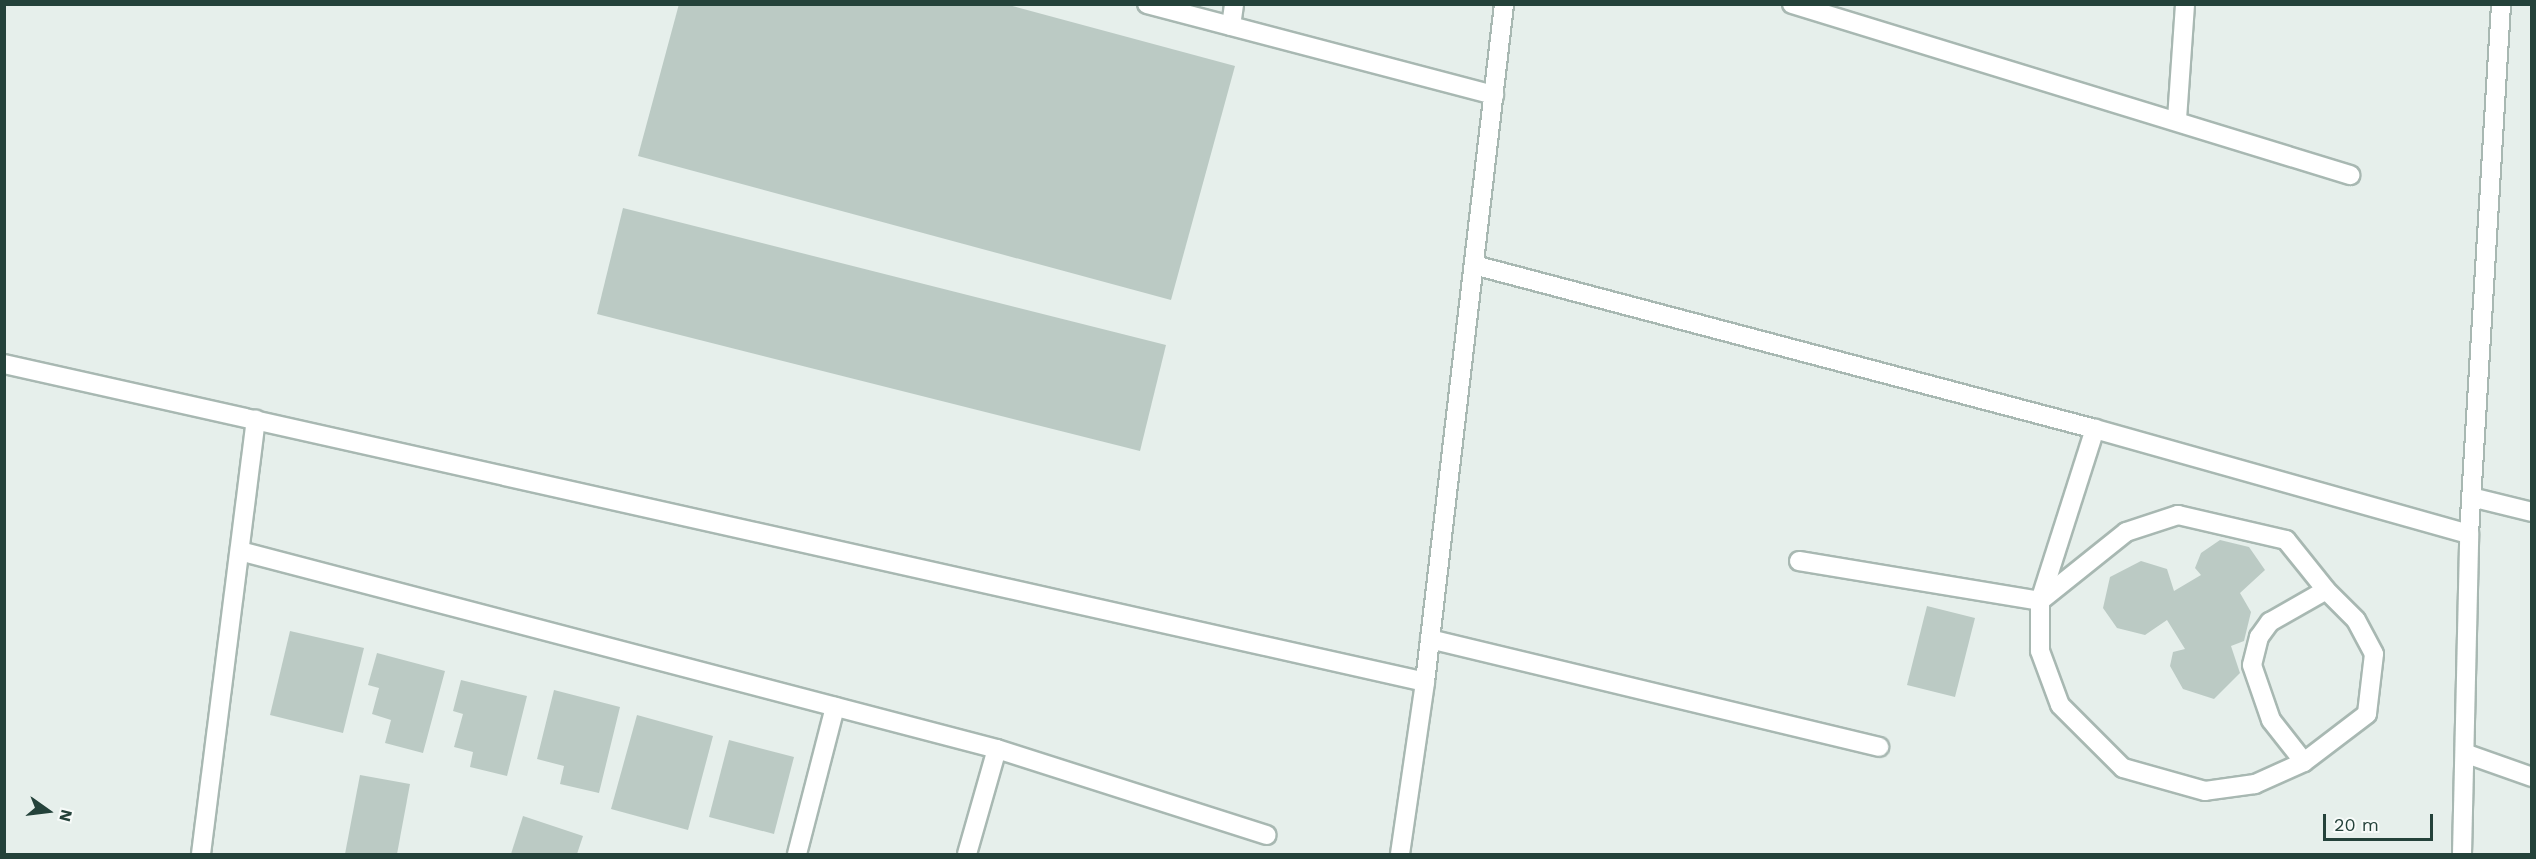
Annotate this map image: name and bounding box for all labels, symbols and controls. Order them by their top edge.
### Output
north arrow [18,781,78,841]
scale bar [2326,802,2436,840]
text: N [55,807,77,824]
text: 20 m [2334,814,2379,835]

